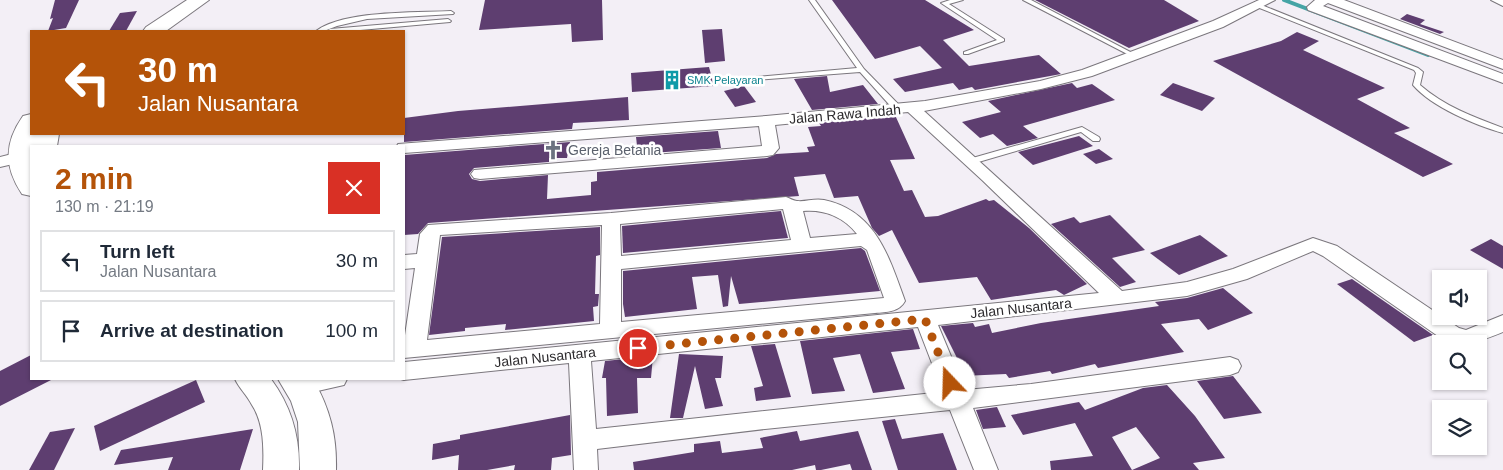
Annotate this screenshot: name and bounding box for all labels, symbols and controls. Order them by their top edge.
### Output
icon: left [55,50,120,115]
text: 30 m [138,50,218,89]
building icon: SMK Pelayaran [661,69,683,91]
place label: SMK Pelayaran [687,74,763,86]
text: Jalan Nusantara [138,91,298,116]
street label: Jalan Rawa Indah [788,101,902,127]
church icon: Gereja Betania [542,139,564,161]
place label: Gereja Betania [568,142,662,158]
text: 2 min [55,162,133,195]
button: close [328,162,380,214]
text: 130 m · 21:19 [55,198,154,215]
text: Turn left [100,241,175,262]
icon: left [57,247,85,275]
text: 30 m [336,250,378,271]
text: Jalan Nusantara [100,263,217,280]
map controls [1432,270,1487,455]
button: sound [1432,270,1487,325]
street label: Jalan Nusantara [969,295,1073,321]
icon: arrive [57,317,85,345]
text: Arrive at destination [100,320,284,341]
text: 100 m [325,320,378,341]
pin [617,327,659,369]
icon: arrive [624,334,652,362]
button: search [1432,335,1487,390]
street label: Jalan Nusantara [493,344,597,370]
position arrow [923,356,975,408]
button: layers [1432,400,1487,455]

